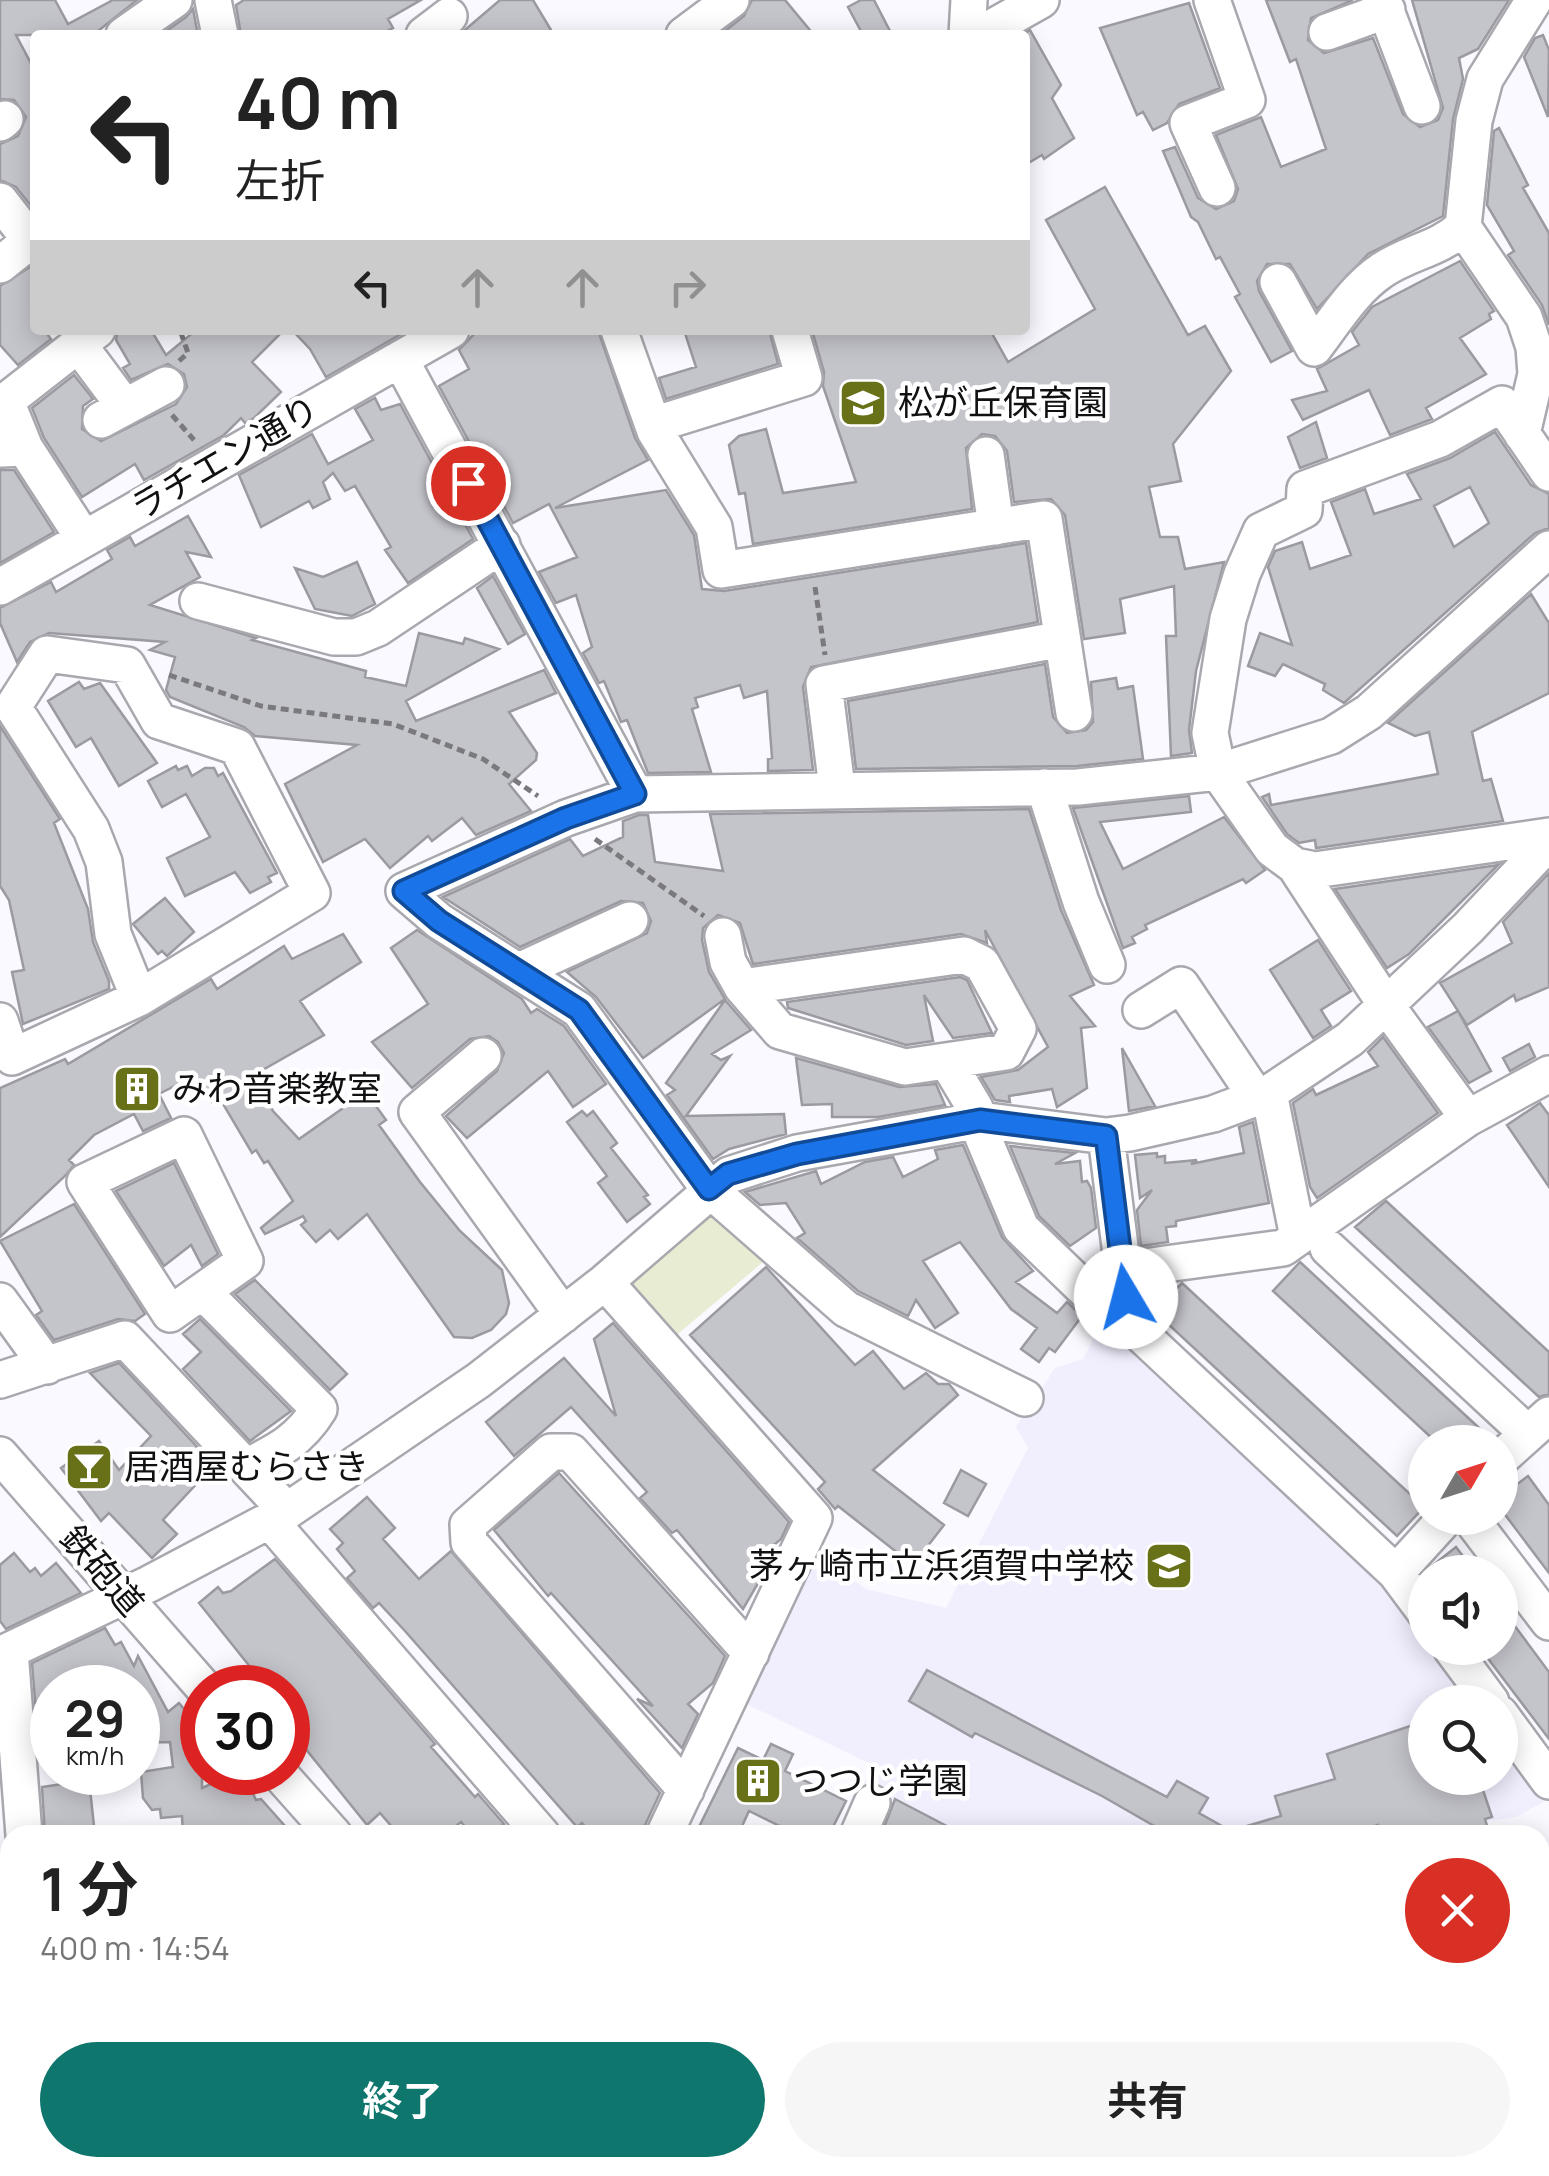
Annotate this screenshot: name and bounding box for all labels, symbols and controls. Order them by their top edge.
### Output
text: 40 m [235,54,401,150]
icon: left [70,70,200,200]
text: 左折 [235,149,325,211]
icon: left [345,260,400,315]
icon: ahead [450,260,505,315]
icon: ahead [555,260,610,315]
icon: right [660,260,715,315]
school or university icon: 松が丘保育園 [837,377,889,429]
place label: 松が丘保育園 [898,378,1108,426]
street label: ラチエン通り [122,384,327,530]
pin [426,441,511,526]
icon: arrive [441,456,496,511]
building icon: みわ音楽教室 [111,1063,163,1115]
place label: みわ音楽教室 [172,1064,382,1112]
position arrow [1074,1245,1178,1349]
north arrow [1408,1425,1518,1535]
map controls [1408,1425,1518,1795]
bar icon: 居酒屋むらさき [63,1441,115,1493]
place label: 居酒屋むらさき [124,1442,369,1490]
street label: 鉄砲道 [50,1515,155,1626]
school or university icon: 茅ヶ崎市立浜須賀中学校 [1143,1540,1195,1592]
place label: 茅ヶ崎市立浜須賀中学校 [749,1541,1134,1589]
button: sound [1408,1555,1518,1665]
speed limit sign: 30 [180,1665,310,1795]
text: 29 [65,1684,125,1752]
button: search [1408,1685,1518,1795]
text: km/h [66,1738,124,1773]
building icon: つつじ学園 [732,1755,784,1807]
place label: つつじ学園 [793,1756,968,1804]
text: 1 分 [40,1847,138,1929]
button: close [1405,1858,1510,1963]
text: 400 m · 14:54 [40,1926,230,1970]
button: 終了 [40,2042,765,2157]
button: 共有 [785,2042,1510,2157]

